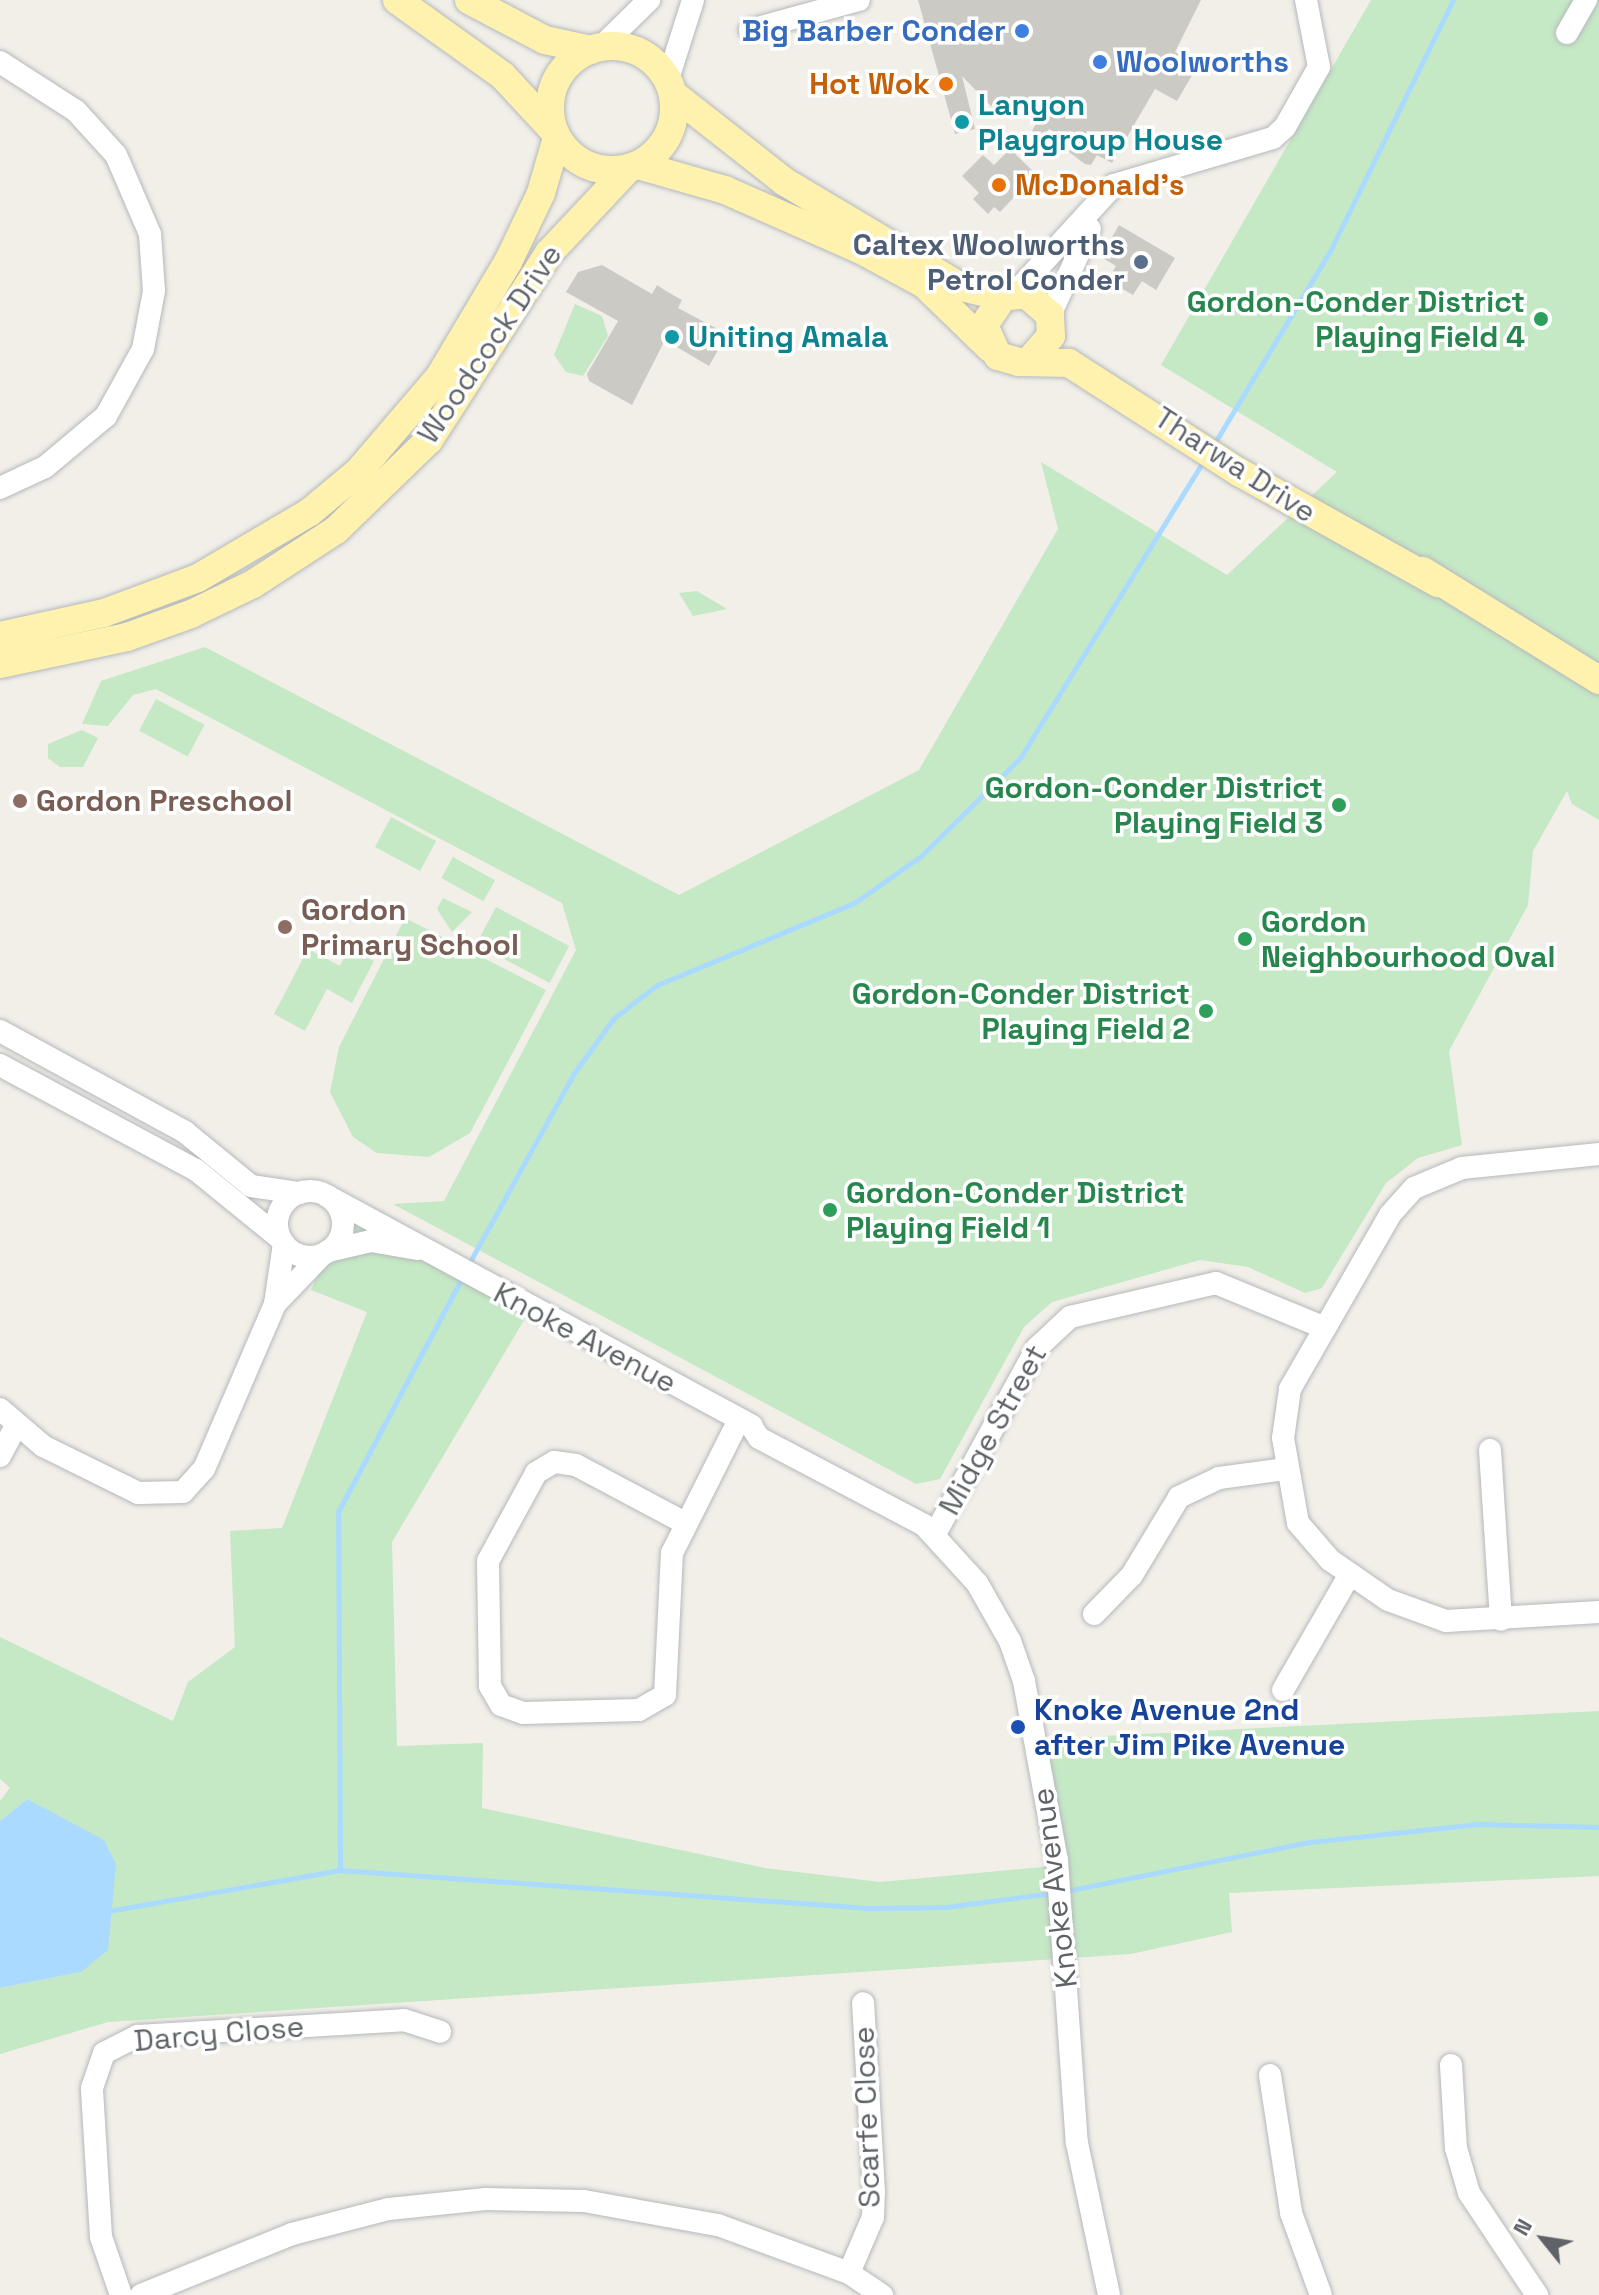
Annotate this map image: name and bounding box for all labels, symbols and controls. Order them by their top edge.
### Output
place label: Big Barber Conder [742,13,1006,49]
marker: Big Barber Conder [1013,22,1031,40]
place label: Woolworths [1116,44,1289,80]
marker: Woolworths [1091,53,1109,71]
place label: Hot Wok [809,66,930,102]
marker: Hot Wok [937,75,955,93]
place label: Lanyon Playgroup House [978,87,1223,158]
marker: Lanyon Playgroup House [953,113,971,131]
place label: McDonald's [1015,167,1185,203]
marker: McDonald's [990,176,1008,194]
place label: Caltex Woolworths Petrol Conder [852,227,1125,298]
street label: Woodcock Drive [410,238,570,450]
marker: Caltex Woolworths Petrol Conder [1132,253,1150,271]
place label: Gordon-Conder District Playing Field 4 [1187,284,1525,354]
marker: Gordon-Conder District Playing Field 4 [1532,310,1550,328]
place label: Uniting Amala [688,319,889,355]
marker: Uniting Amala [663,328,681,346]
street label: Tharwa Drive [1148,399,1322,531]
place label: Gordon-Conder District Playing Field 3 [985,770,1323,840]
place label: Gordon Preschool [36,783,292,819]
marker: Gordon Preschool [11,792,29,810]
marker: Gordon-Conder District Playing Field 3 [1330,796,1348,814]
place label: Gordon Primary School [301,892,519,962]
place label: Gordon Neighbourhood Oval [1261,904,1556,974]
marker: Gordon Primary School [276,918,294,936]
marker: Gordon Neighbourhood Oval [1236,930,1254,948]
place label: Gordon-Conder District Playing Field 2 [852,976,1190,1046]
marker: Gordon-Conder District Playing Field 2 [1197,1002,1215,1020]
place label: Gordon-Conder District Playing Field 1 [846,1175,1184,1246]
marker: Gordon-Conder District Playing Field 1 [821,1201,839,1219]
street label: Knoke Avenue [487,1275,683,1401]
street label: Midge Street [931,1339,1055,1521]
place label: Knoke Avenue 2nd after Jim Pike Avenue [1034,1692,1346,1762]
marker: Knoke Avenue 2nd after Jim Pike Avenue [1009,1718,1027,1736]
street label: Knoke Avenue [1025,1786,1085,1990]
street label: Darcy Close [132,2009,306,2059]
street label: Scarfe Close [846,2026,888,2208]
north arrow [1503,2199,1583,2279]
text: N [1506,2214,1538,2240]

